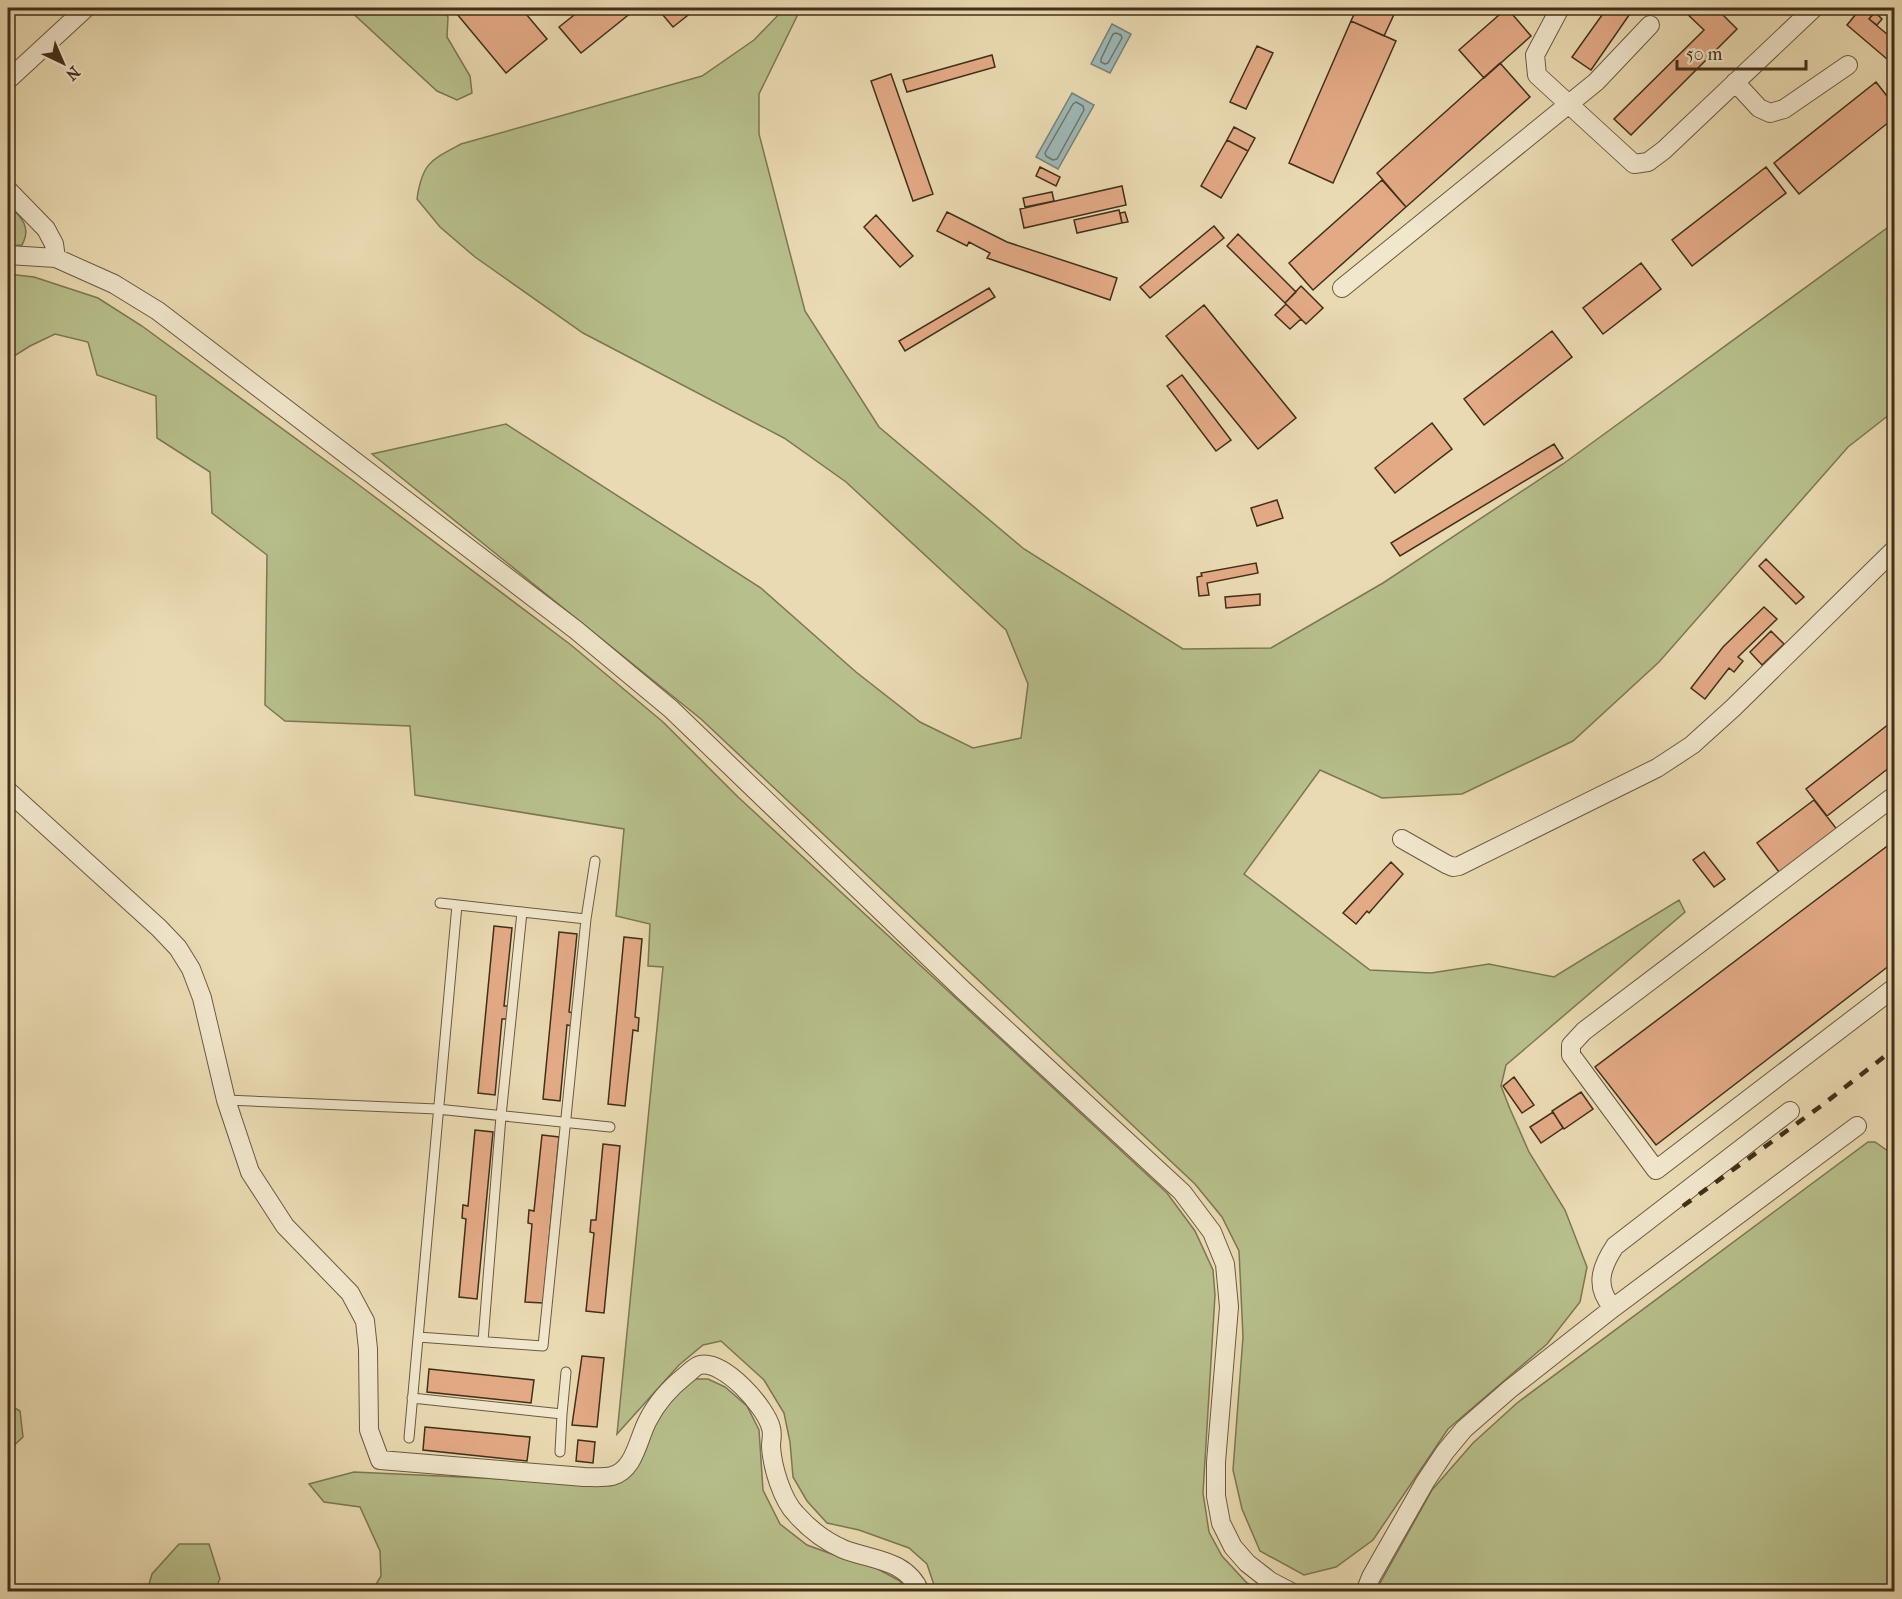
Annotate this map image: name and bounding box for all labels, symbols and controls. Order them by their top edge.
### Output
north arrow [33,33,93,93]
scale bar [1677,33,1806,71]
text: 50 m [1686,44,1723,65]
text: N [61,62,84,85]

